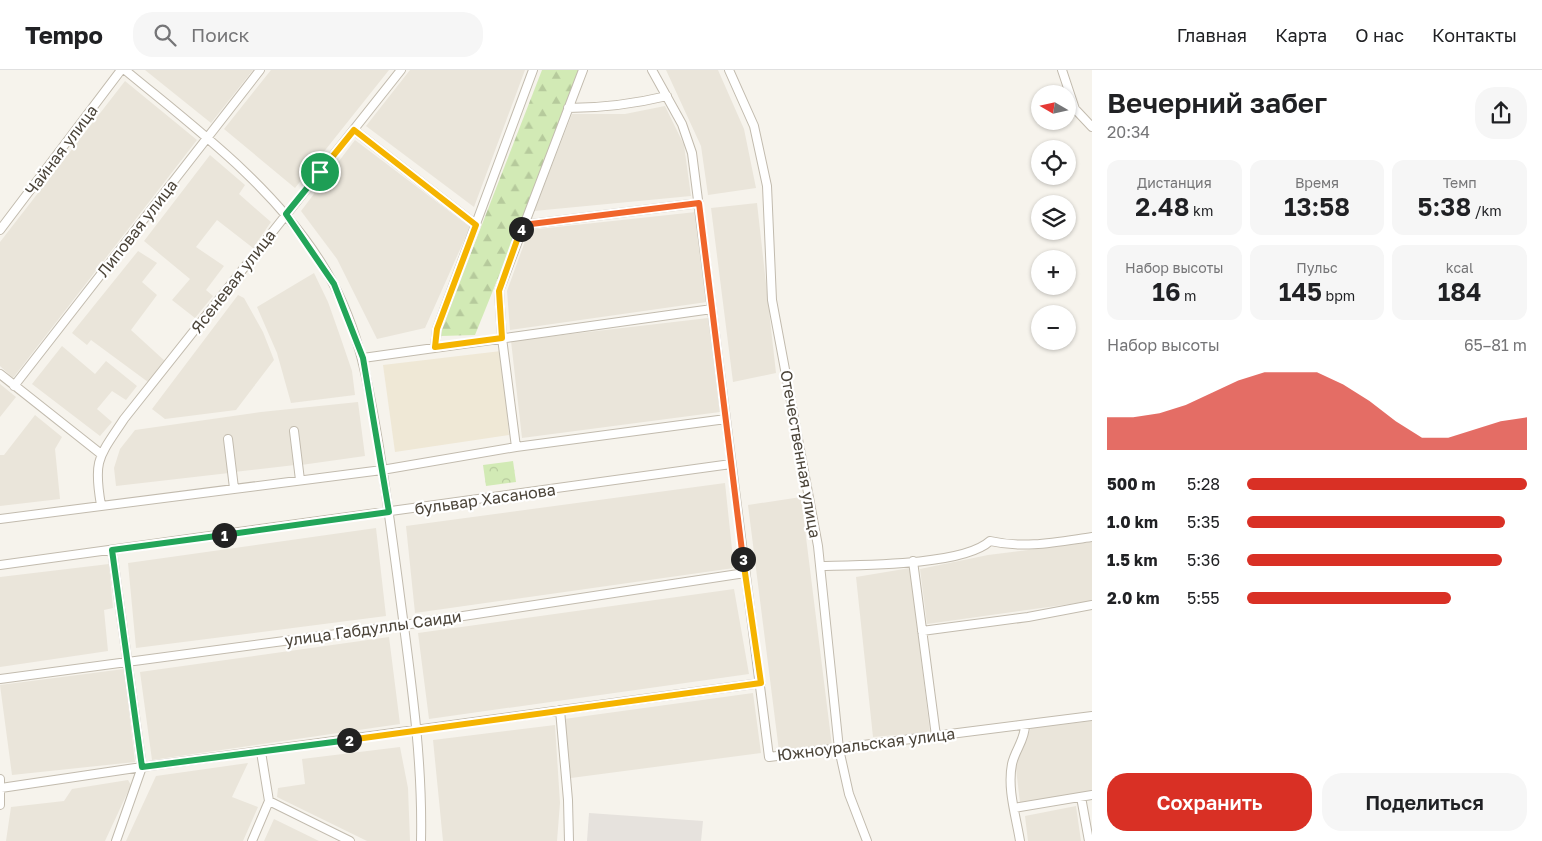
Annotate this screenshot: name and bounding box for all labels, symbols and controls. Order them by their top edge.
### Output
search box [133,12,483,57]
text: Tempo [25,20,103,49]
icon: search [151,21,179,49]
text: Поиск [191,23,250,46]
text: Главная [1177,24,1247,46]
text: Карта [1275,24,1327,46]
text: О нас [1355,24,1404,46]
text: Контакты [1432,24,1517,46]
north arrow [1031,85,1076,130]
map controls [1031,85,1076,350]
text: Вечерний забег [1107,86,1327,119]
button: share [1475,87,1527,139]
street label: Чайная улица [20,101,102,199]
text: 20:34 [1107,122,1150,142]
button: locate [1031,140,1076,185]
pin [299,151,341,193]
icon: arrive [306,158,334,186]
text: Дистанция [1137,174,1212,191]
text: Время [1295,174,1339,191]
text: Темп [1443,174,1477,191]
street label: Липовая улица [93,175,181,281]
text: 2.48 [1135,191,1190,222]
text: 13:58 [1284,191,1350,222]
text: 5:38 [1418,191,1471,222]
button: layers [1031,195,1076,240]
text: km [1190,202,1213,219]
text: /km [1471,202,1502,219]
pin: 4 [508,216,534,242]
text: 4 [517,221,526,238]
street label: Ясеневая улица [186,225,280,337]
button: + [1031,250,1076,295]
text: Набор высоты [1125,259,1224,276]
text: Пульс [1296,259,1338,276]
text: kcal [1446,259,1473,276]
text: 16 [1152,276,1180,307]
text: 145 [1279,276,1322,307]
text: 184 [1438,276,1482,307]
text: m [1180,287,1196,304]
text: bpm [1322,287,1355,304]
button: − [1031,305,1076,350]
text: Набор высоты [1107,335,1220,355]
text: 65–81 m [1464,335,1527,355]
street label: Отечественная улица [776,368,826,540]
text: 500 m [1107,474,1156,494]
text: 5:28 [1187,474,1220,494]
street label: бульвар Хасанова [413,479,557,519]
text: 1.0 km [1107,512,1158,532]
text: 5:35 [1187,512,1220,532]
pin: 1 [212,522,236,548]
text: 1 [221,527,228,544]
pin: 3 [730,546,756,572]
text: 1.5 km [1107,550,1157,570]
text: 5:36 [1187,550,1220,570]
text: 3 [739,551,748,568]
text: 2.0 km [1107,588,1160,608]
text: 5:55 [1187,588,1220,608]
street label: улица Габдуллы Саиди [283,606,463,650]
street label: Южноуральская улица [776,723,956,765]
pin: 2 [336,728,362,752]
text: 2 [345,732,354,749]
button: Сохранить [1107,773,1312,831]
button: Поделиться [1322,773,1527,831]

